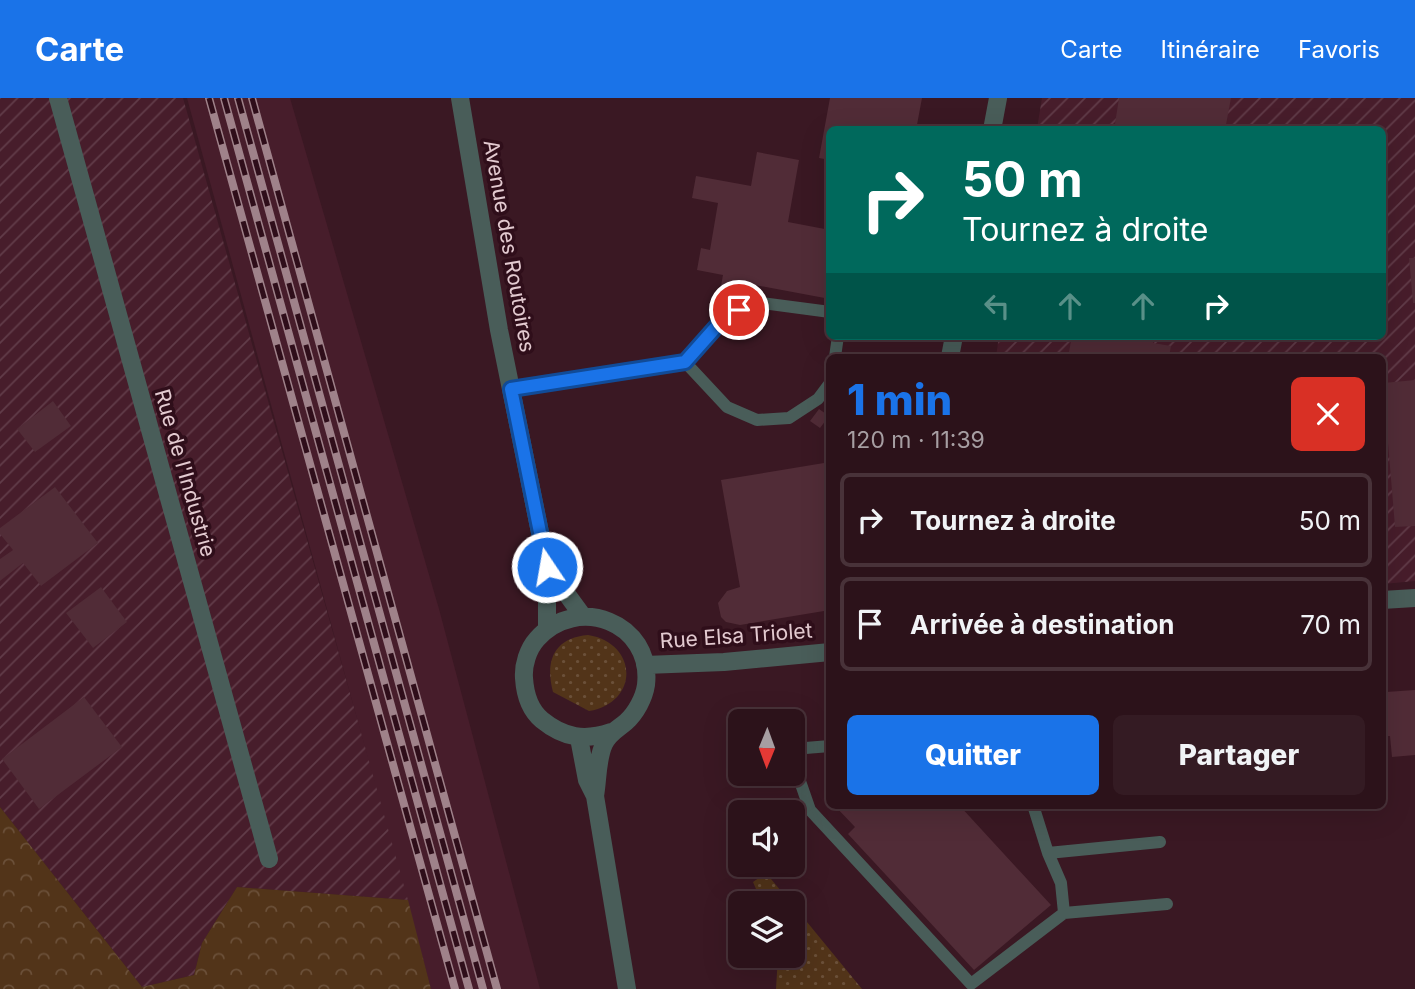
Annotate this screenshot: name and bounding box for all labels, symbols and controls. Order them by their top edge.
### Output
text: Carte [35,29,124,69]
text: Carte [1060,35,1122,64]
text: Itinéraire [1160,35,1260,64]
text: Favoris [1298,35,1380,64]
street label: Avenue des Routoires [478,138,540,354]
text: 50 m [962,150,1083,209]
icon: right [847,154,938,245]
text: Tournez à droite [962,210,1208,249]
pin [709,280,769,340]
icon: left [978,287,1016,325]
icon: ahead [1051,287,1089,325]
icon: ahead [1124,287,1162,325]
icon: right [1197,287,1235,325]
icon: arrive [720,291,758,329]
text: 1 min [847,374,952,425]
button: close [1291,377,1365,451]
street label: Rue de l'Industrie [150,386,221,560]
text: 120 m · 11:39 [847,426,985,454]
icon: right [851,501,889,539]
text: Tournez à droite [910,505,1116,536]
text: 50 m [1299,505,1361,536]
position arrow [510,530,584,604]
icon: arrive [851,605,889,643]
text: Arrivée à destination [910,609,1175,640]
text: 70 m [1300,609,1361,640]
street label: Rue Elsa Triolet [659,618,813,653]
north arrow [728,709,805,786]
map controls [728,709,805,968]
button: Quitter [847,715,1099,795]
button: Partager [1113,715,1365,795]
button: sound [728,800,805,877]
button: layers [728,891,805,968]

